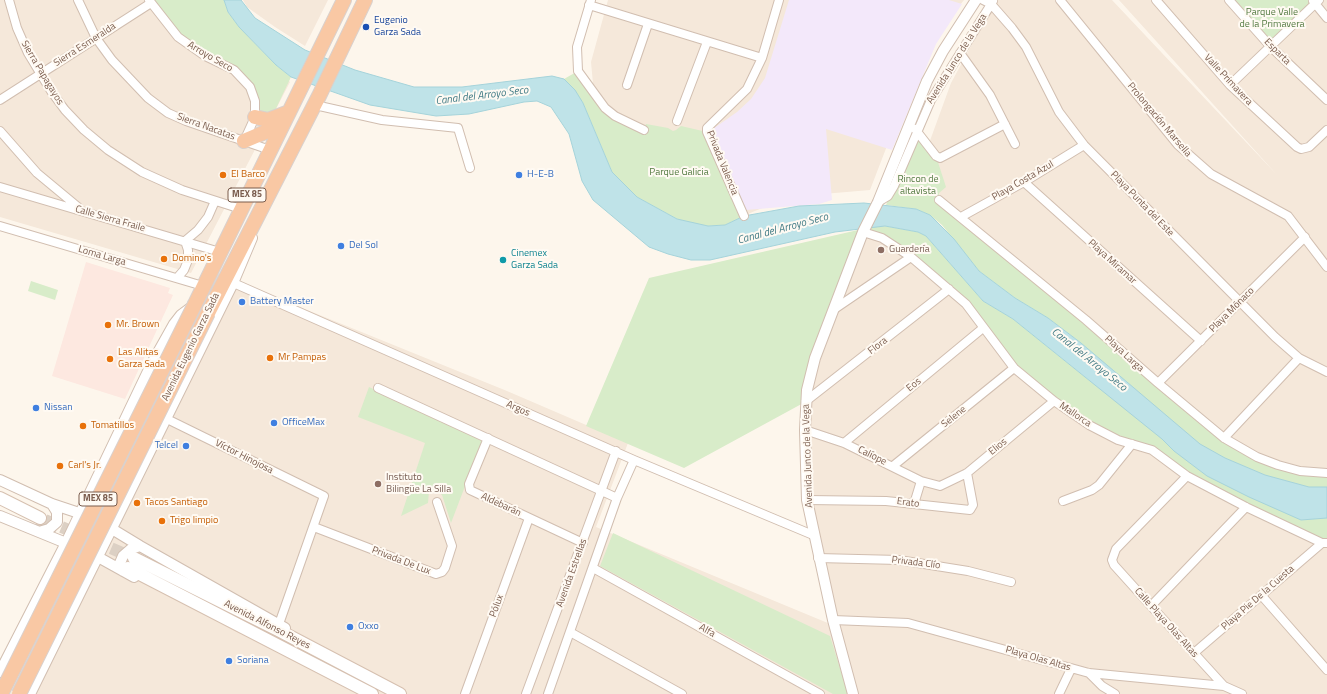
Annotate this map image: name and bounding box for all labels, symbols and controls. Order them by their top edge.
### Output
park label: Parque Valle de la Primavera [1239,7,1305,30]
street label: Avenida Junco de la Vega [924,12,990,106]
place label: Eugenio Garza Sada [374,15,421,38]
street label: Sierra Esmeralda [52,21,118,69]
marker: Eugenio Garza Sada [361,22,371,32]
street label: Esparta [1261,36,1293,68]
street label: Sierra Papagayos [18,39,66,107]
street label: Arroyo Seco [185,39,235,75]
street label: Valle Primavera [1201,52,1255,108]
street label: Prolongación Marsella [1124,80,1194,160]
water label: Canal del Arroyo Seco [435,84,529,108]
street label: Sierra Nacatas [175,111,237,143]
street label: Privada Valencia [704,129,740,197]
street label: Playa Costa Azul [990,158,1056,204]
park label: Parque Galicia [649,167,709,179]
place label: El Barco [231,169,265,181]
place label: H-E-B [527,169,554,181]
street label: Playa Punta del Este [1108,169,1176,239]
marker: El Barco [218,170,228,180]
marker: H-E-B [514,170,524,180]
park label: Rincon de altavista [897,174,939,198]
road number: MEX 85 [228,188,266,202]
street label: Calle Sierra Fraile [74,203,146,235]
water label: Canal del Arroyo Seco [736,211,830,247]
street label: Playa Miramar [1085,237,1139,287]
place label: Del Sol [349,240,378,252]
marker: Del Sol [336,241,346,251]
street label: Loma Larga [77,243,127,269]
place label: Guardería [889,244,930,256]
marker: Guardería [876,245,886,255]
place label: Cinemex Garza Sada [511,248,558,272]
place label: Domino's [172,253,211,265]
marker: Domino's [159,254,169,264]
marker: Cinemex Garza Sada [498,255,508,265]
street label: Playa Mónaco [1207,285,1257,335]
street label: Avenida Eugenio Garza Sada [160,291,222,403]
place label: Battery Master [250,296,314,308]
marker: Battery Master [237,297,247,307]
place label: Mr. Brown [116,319,159,331]
marker: Mr. Brown [103,320,113,330]
water label: Canal del Arroyo Seco [1049,325,1129,395]
street label: Playa Larga [1102,333,1146,375]
street label: Flora [866,335,890,357]
place label: Las Alitas Garza Sada [118,347,165,370]
place label: Mr Pampas [278,352,326,364]
marker: Mr Pampas [265,353,275,363]
marker: Las Alitas Garza Sada [105,354,115,364]
street label: Eos [904,376,924,394]
street label: Argos [504,399,532,419]
street label: Mallorca [1057,400,1093,430]
place label: Nissan [44,402,73,414]
marker: Nissan [31,403,41,413]
street label: Selene [939,403,969,431]
street label: Avenida Junco de la Vega [800,404,816,508]
place label: OfficeMax [282,417,325,429]
marker: OfficeMax [269,418,279,428]
place label: Tomatillos [91,420,134,432]
marker: Tomatillos [78,421,88,431]
street label: Elios [986,436,1010,458]
street label: Víctor Hinojosa [213,437,275,477]
place label: Telcel [155,440,178,452]
marker: Telcel [181,441,191,451]
street label: Calíope [856,444,888,468]
place label: Carl's Jr. [68,460,101,472]
marker: Carl's Jr. [55,461,65,471]
place label: Instituto Bilingüe La Silla [386,472,451,496]
marker: Instituto Bilingüe La Silla [373,479,383,489]
street label: Aldebarán [479,491,523,519]
road number: MEX 85 [79,492,117,506]
street label: Erato [896,496,920,510]
place label: Tacos Santiago [145,497,208,509]
marker: Tacos Santiago [132,498,142,508]
place label: Trigo limpio [170,515,218,527]
marker: Trigo limpio [157,516,167,526]
street label: Avenida Estrellas [554,537,590,609]
street label: Privada De Lux [370,544,432,578]
street label: Privada Clío [891,554,941,572]
street label: Playa Pie De la Cuesta [1219,563,1297,633]
street label: Calle Playa Olas Altas [1132,586,1200,660]
street label: Pólux [487,593,507,619]
street label: Avenida Alfonso Reyes [222,598,312,652]
place label: Oxxo [358,621,379,633]
marker: Oxxo [345,622,355,632]
street label: Alfa [697,622,717,640]
street label: Playa Olas Altas [1004,644,1072,674]
place label: Soriana [237,655,269,667]
marker: Soriana [224,656,234,666]

